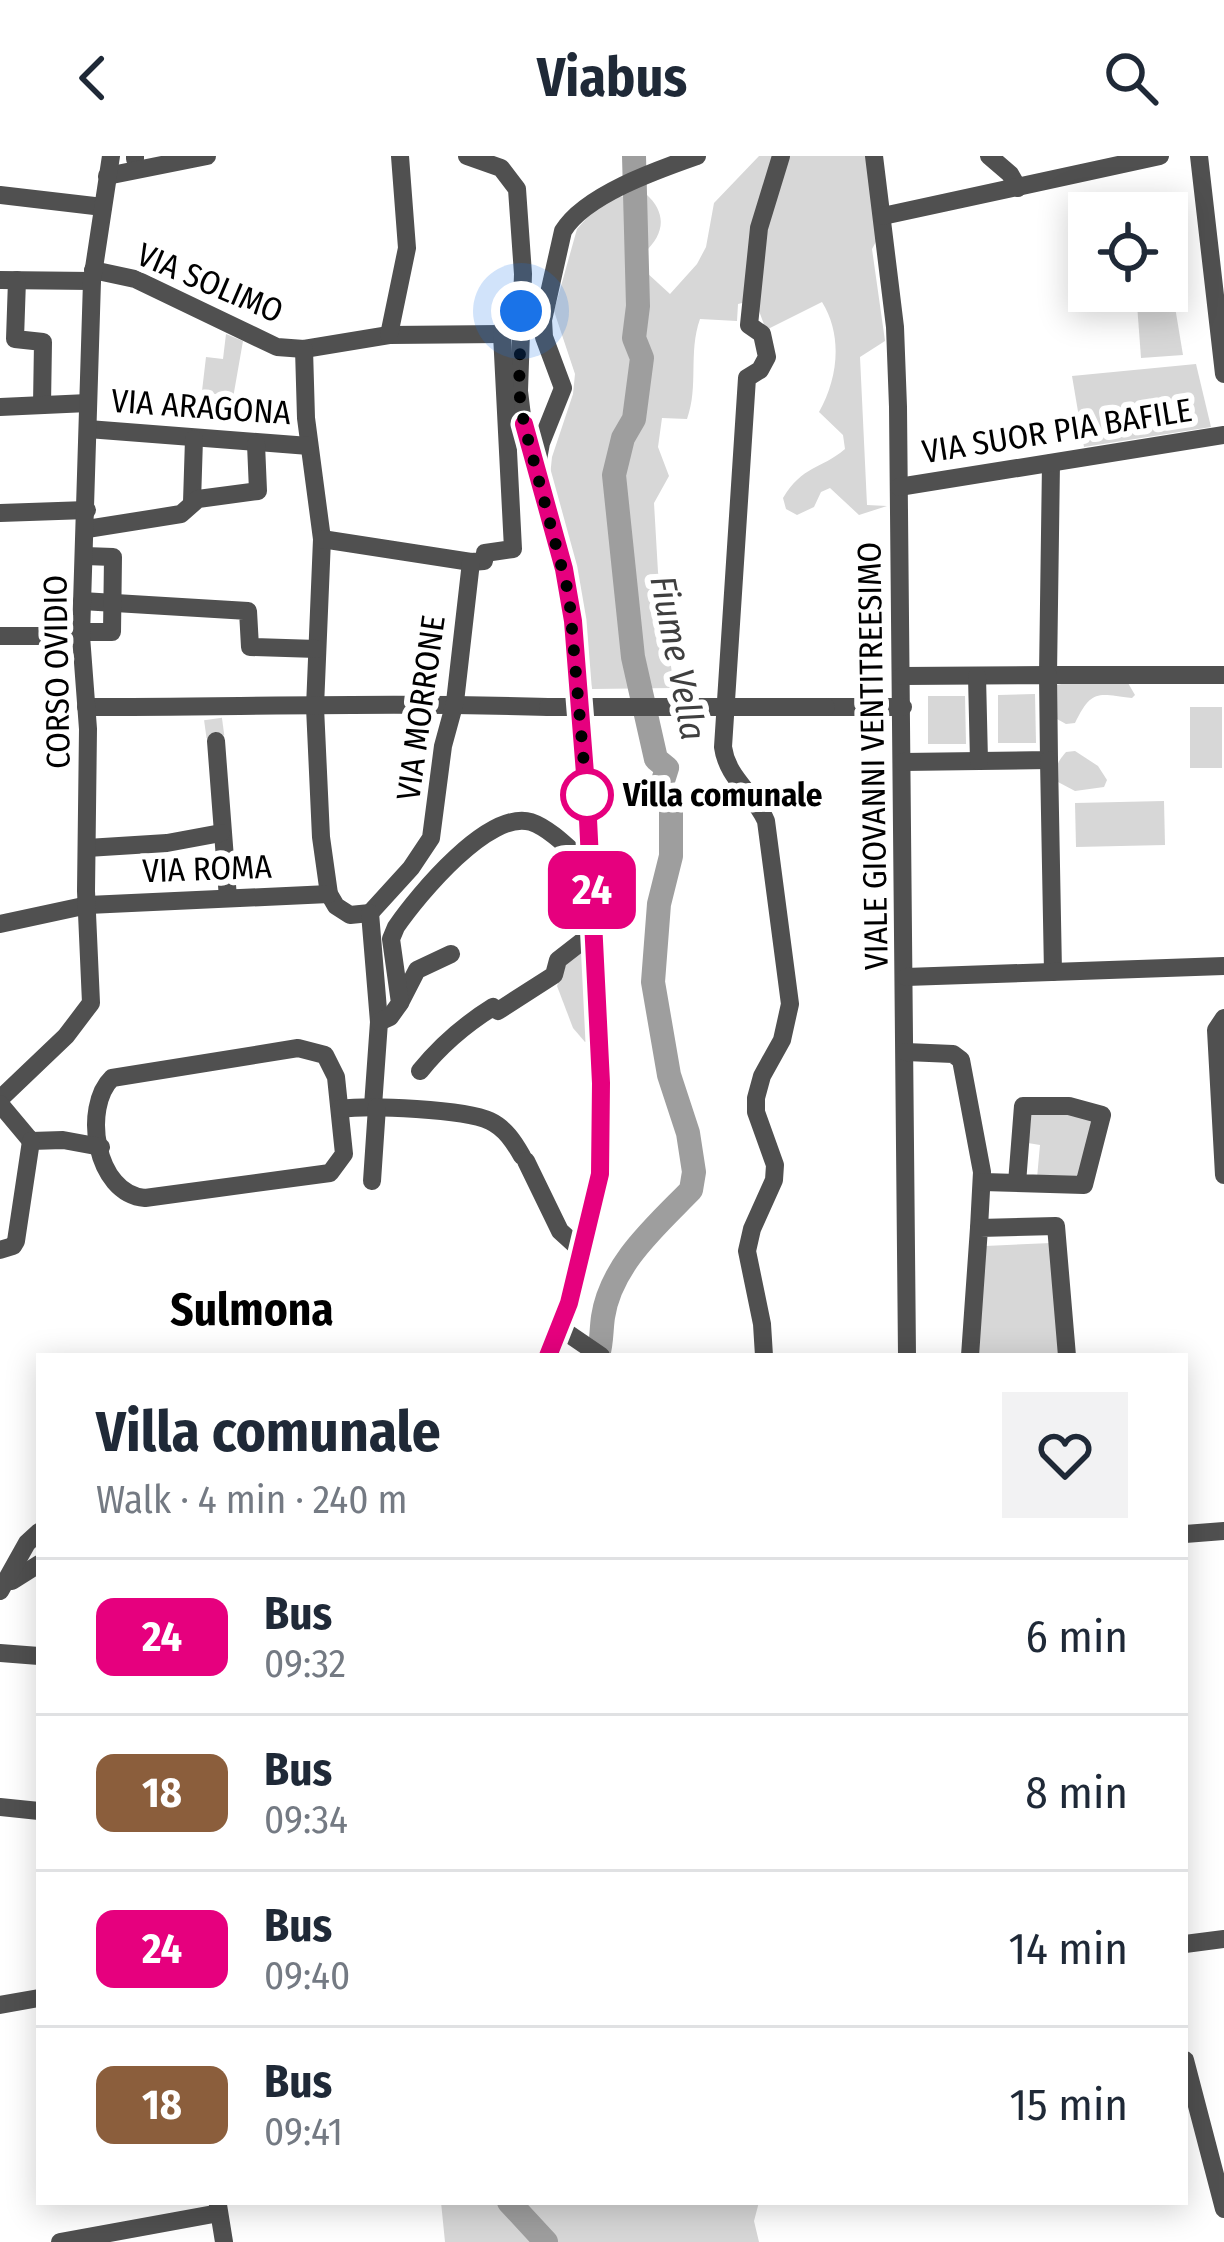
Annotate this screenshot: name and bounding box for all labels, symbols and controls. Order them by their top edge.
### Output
icon: back [60,45,126,111]
icon: search [1098,45,1164,111]
text: Viabus [537,46,687,110]
map controls [1068,192,1188,312]
button: locate [1068,192,1188,312]
street label: VIA SOLIMO [131,234,289,332]
your location [491,281,551,341]
street label: VIA ARAGONA [110,381,293,433]
street label: VIA SUOR PIA BAFILE [919,390,1195,472]
street label: VIALE GIOVANNI VENTITREESIMO [849,542,897,970]
water label: Fiume Vella [641,572,715,744]
street label: CORSO OVIDIO [35,575,79,769]
street label: VIA MORRONE [388,613,454,803]
marker: Villa comunale [562,770,612,820]
place label: Villa comunale [622,775,823,815]
street label: VIA ROMA [142,847,273,891]
line badge: 24 [538,851,646,929]
text: 24 [572,865,612,915]
district label: Sulmona [170,1283,334,1337]
button: heart [1002,1392,1128,1518]
text: Villa comunale [96,1398,441,1466]
text: Walk · 4 min · 240 m [96,1477,408,1523]
text: Bus [264,1587,332,1641]
text: 6 min [1025,1610,1128,1664]
text: 24 [142,1612,182,1662]
text: 09:32 [264,1641,346,1687]
text: Bus [264,1743,332,1797]
text: 8 min [1025,1766,1128,1820]
text: 18 [142,1768,182,1818]
text: 09:34 [264,1797,348,1843]
text: Bus [264,1899,332,1953]
text: 14 min [1008,1922,1128,1976]
text: 24 [142,1924,182,1974]
text: 09:40 [264,1953,350,1999]
text: Bus [264,2055,332,2109]
text: 15 min [1010,2078,1128,2132]
text: 18 [142,2080,182,2130]
text: 09:41 [264,2109,343,2155]

